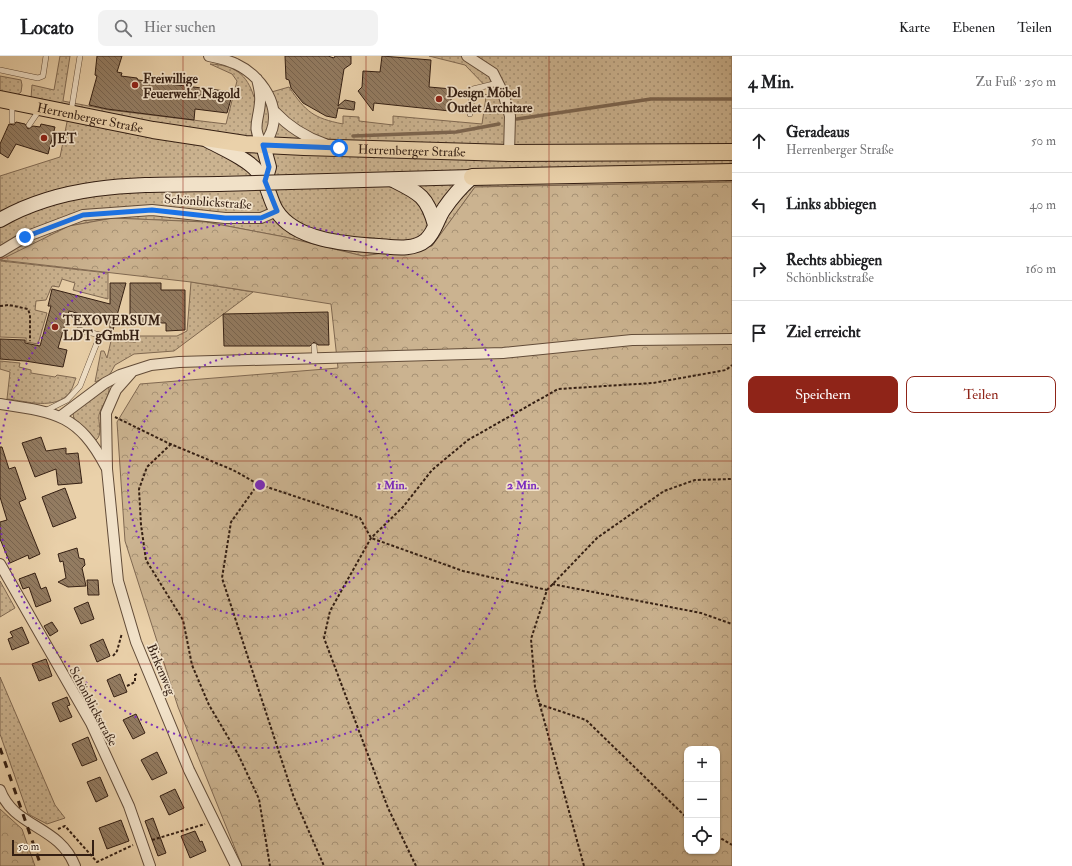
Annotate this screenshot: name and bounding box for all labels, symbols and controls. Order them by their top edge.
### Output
search box [98,10,378,46]
text: Locato [20,16,74,40]
icon: search [112,17,134,39]
text: Hier suchen [144,18,216,37]
text: Karte [899,19,930,36]
text: Ebenen [952,19,995,36]
text: Teilen [1017,19,1052,36]
place label: Freiwillige Feuerwehr Nagold [143,71,241,103]
text: 4 Min. [748,72,794,93]
text: Zu Fuß · 250 m [976,74,1056,90]
marker: Freiwillige Feuerwehr Nagold [130,80,140,90]
place label: Design Möbel Outlet Architare [447,85,533,116]
marker: Design Möbel Outlet Architare [434,94,444,104]
street label: Herrenberger Straße [36,100,145,137]
text: Geradeaus [786,123,849,142]
icon: ahead [748,130,770,152]
place label: JET [51,131,77,148]
marker: JET [39,133,49,143]
text: 50 m [1031,133,1056,149]
route start [330,139,348,157]
street label: Herrenberger Straße [358,142,466,161]
text: Herrenberger Straße [786,142,894,158]
street label: Schönblickstraße [164,191,253,213]
icon: left [748,194,770,216]
text: Links abbiegen [786,195,876,214]
text: 40 m [1030,197,1056,213]
route end [16,228,34,246]
text: Rechts abbiegen [786,251,882,270]
icon: right [748,258,770,280]
text: 160 m [1025,261,1056,277]
text: Schönblickstraße [786,270,874,286]
place label: TEXOVERSUM LDT gGmbH [62,313,161,345]
marker: TEXOVERSUM LDT gGmbH [50,322,60,332]
icon: arrive [748,322,770,344]
text: Ziel erreicht [786,323,861,342]
button: Speichern [748,376,898,413]
button: Teilen [906,376,1056,413]
centre of rings [253,478,267,492]
text: 1 Min. [377,478,408,493]
text: 2 Min. [507,478,540,493]
street label: Birkenweg [143,641,179,698]
street label: Schönblickstraße [65,664,121,750]
map controls [684,746,720,854]
button: + [684,746,720,782]
button: − [684,782,720,818]
button: locate [684,818,720,854]
scale bar [12,838,94,857]
text: 50 m [18,840,39,853]

